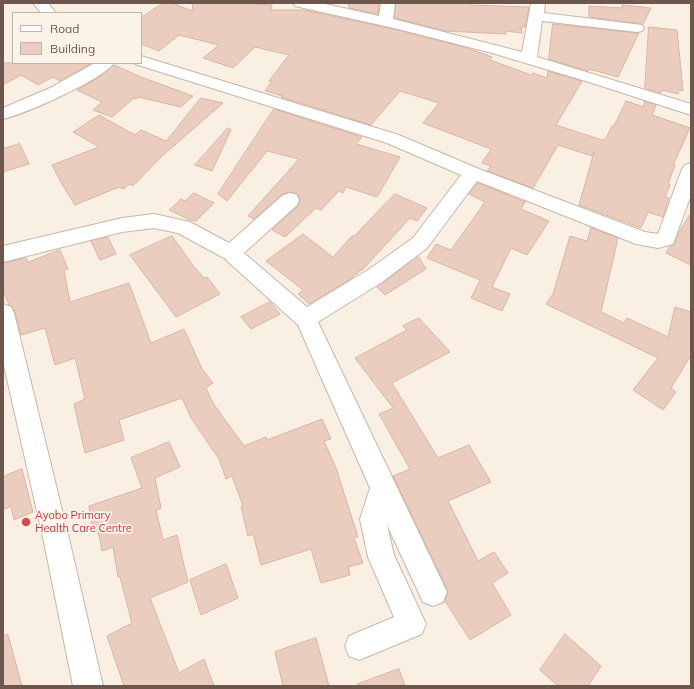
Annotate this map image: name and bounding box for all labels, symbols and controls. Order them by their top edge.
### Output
legend [12,12,142,64]
text: Road [50,21,79,36]
text: Building [50,41,95,56]
place label: Ayobo Primary Health Care Centre [35,509,132,535]
marker: Ayobo Primary Health Care Centre [20,516,32,528]

